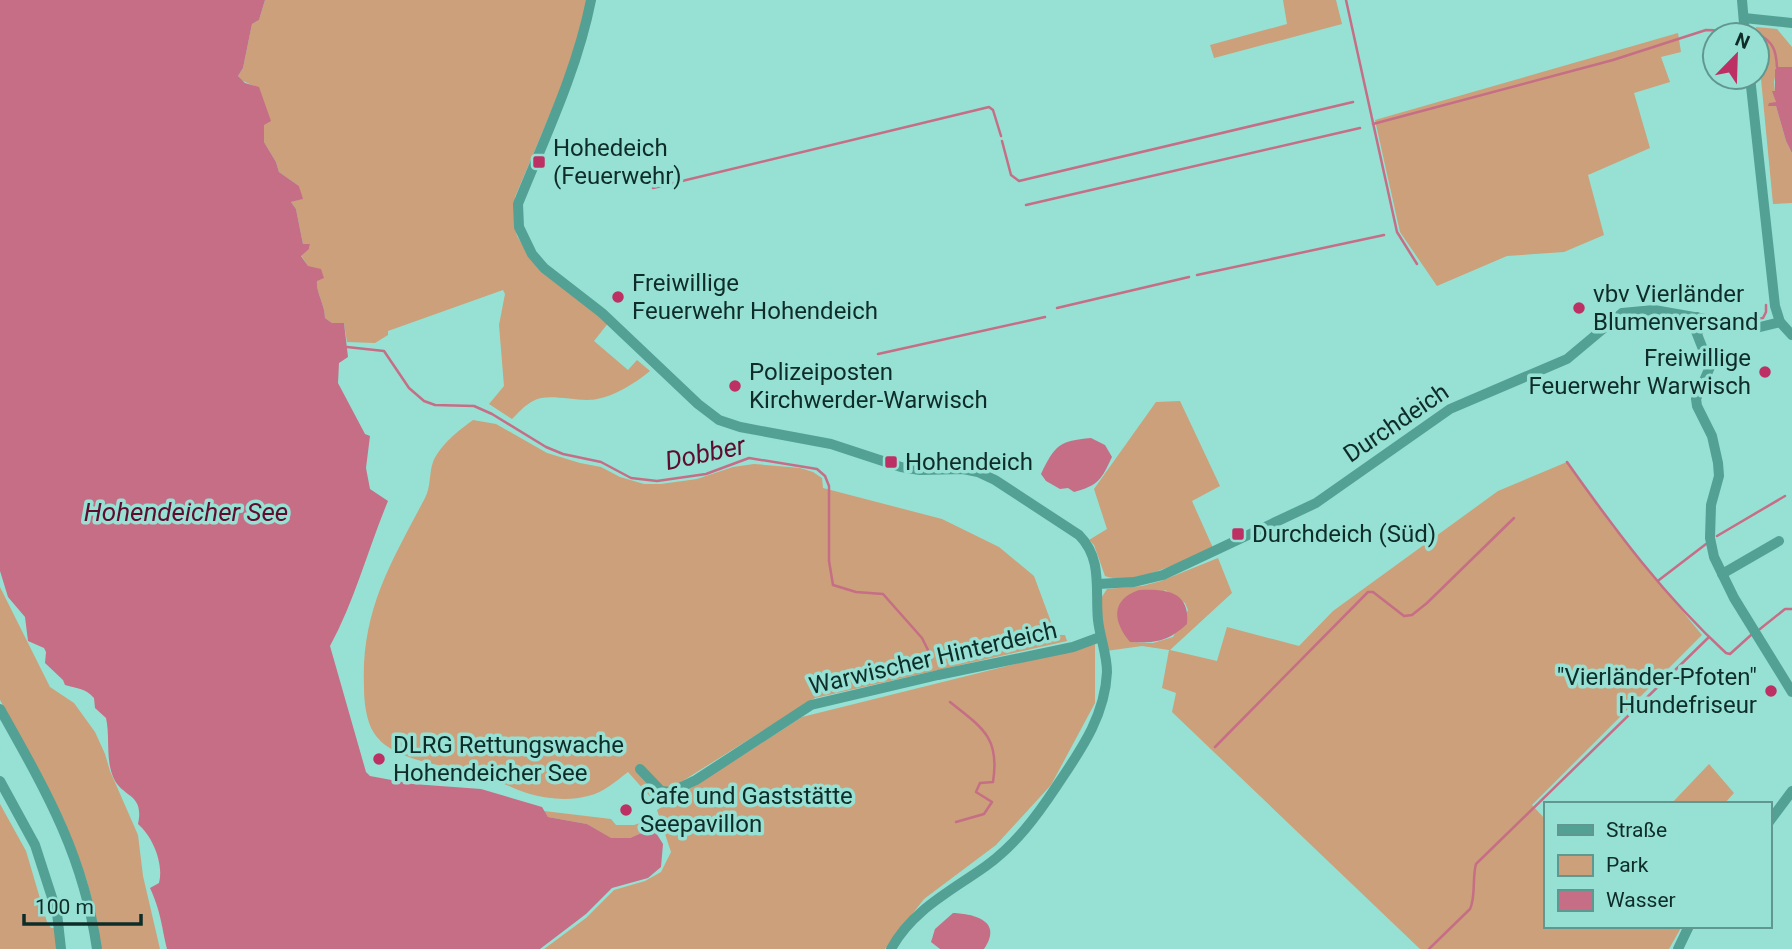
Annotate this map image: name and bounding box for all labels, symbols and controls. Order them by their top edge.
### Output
north arrow [1701,21,1771,91]
text: N [1732,28,1753,54]
place label: Hohedeich (Feuerwehr) [553,134,682,190]
marker: Hohedeich (Feuerwehr) [531,154,547,170]
place label: Freiwillige Feuerwehr Hohendeich [632,269,878,325]
place label: vbv Vierländer Blumenversand [1593,280,1759,336]
marker: Freiwillige Feuerwehr Hohendeich [610,289,626,305]
marker: vbv Vierländer Blumenversand [1571,300,1587,316]
place label: Freiwillige Feuerwehr Warwisch [1529,344,1751,400]
place label: Polizeiposten Kirchwerder-Warwisch [749,358,988,414]
marker: Freiwillige Feuerwehr Warwisch [1757,364,1773,380]
marker: Polizeiposten Kirchwerder-Warwisch [727,378,743,394]
street label: Durchdeich [1338,378,1454,468]
water label: Dobber [662,430,749,476]
place label: Hohendeich [905,448,1033,476]
marker: Hohendeich [883,454,899,470]
water label: Hohendeicher See [84,497,288,527]
place label: Durchdeich (Süd) [1252,520,1436,548]
marker: Durchdeich (Süd) [1230,526,1246,542]
street label: Warwischer Hinterdeich [806,616,1060,700]
place label: "Vierländer-Pfoten" Hundefriseur [1557,663,1757,719]
marker: "Vierländer-Pfoten" Hundefriseur [1763,683,1779,699]
place label: DLRG Rettungswache Hohendeicher See [393,731,624,787]
marker: DLRG Rettungswache Hohendeicher See [371,751,387,767]
place label: Cafe und Gaststätte Seepavillon [640,782,853,838]
marker: Cafe und Gaststätte Seepavillon [618,802,634,818]
legend [1544,802,1771,928]
text: Straße [1606,818,1667,842]
text: Park [1606,853,1649,877]
scale bar [24,883,142,927]
text: Wasser [1606,888,1676,912]
text: 100 m [35,895,94,919]

